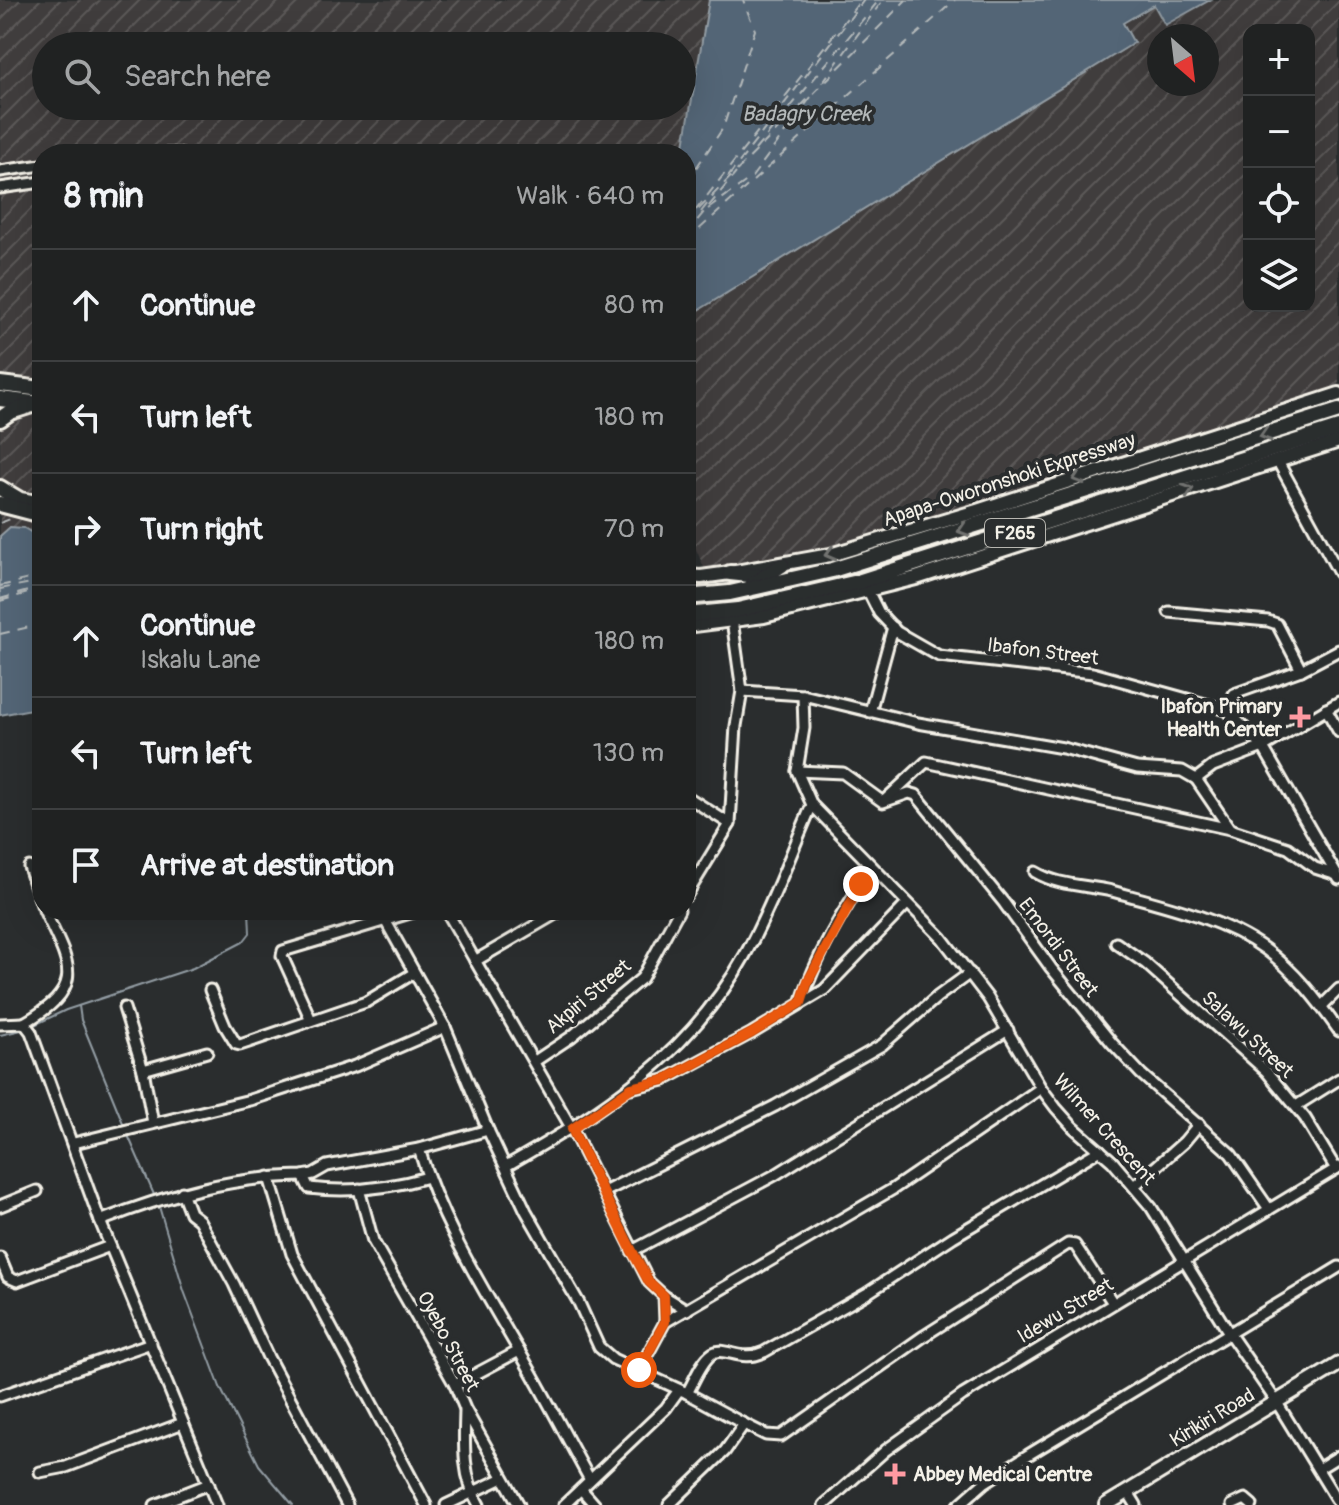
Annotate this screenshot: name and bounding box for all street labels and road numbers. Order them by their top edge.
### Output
street label: Apapa-Oworonshoki Expressway [880,427,1139,532]
road number: F265 [985,519,1045,547]
street label: Ibafon Street [986,632,1101,671]
street label: Emordi Street [1013,893,1105,1003]
street label: Akpiri Street [541,953,637,1039]
street label: Salawu Street [1196,985,1300,1084]
street label: Wilmer Crescent [1048,1069,1162,1191]
street label: Idewu Street [1013,1272,1119,1349]
street label: Oyebo Street [412,1287,486,1397]
street label: Kirikiri Road [1165,1382,1259,1453]

